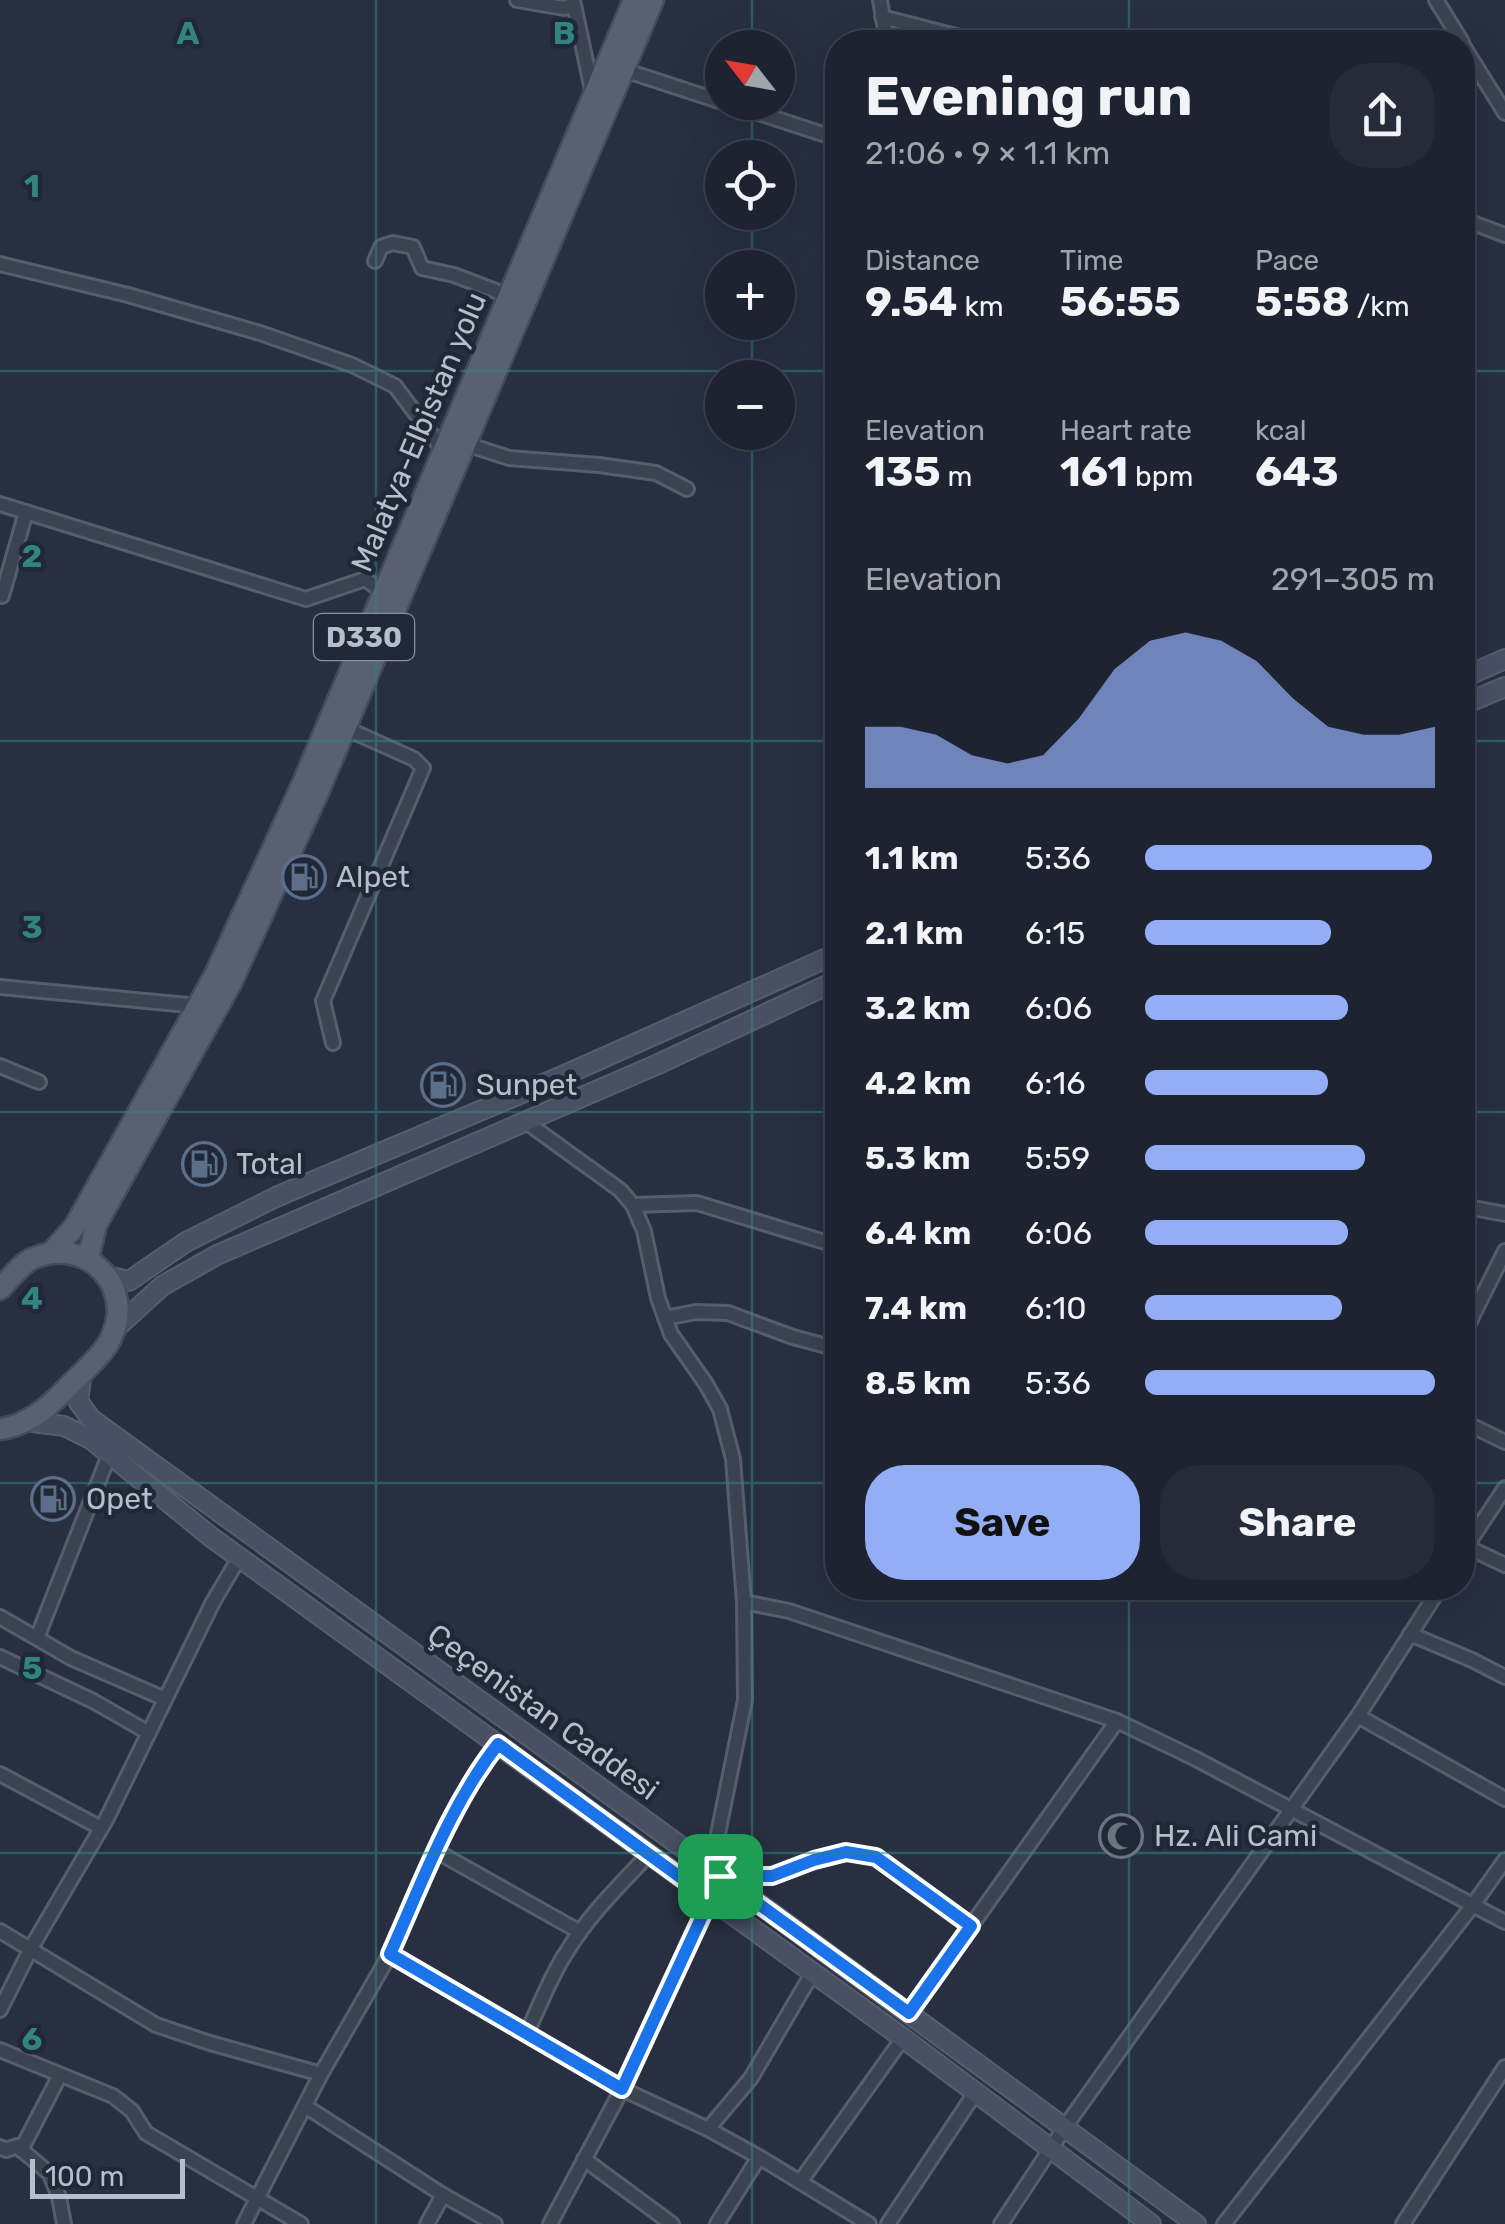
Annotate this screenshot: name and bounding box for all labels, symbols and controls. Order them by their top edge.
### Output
text: A [177,14,200,52]
text: B [553,14,575,52]
north arrow [705,30,795,120]
map controls [705,30,795,450]
button: share [1330,63,1435,168]
text: Evening run [865,64,1193,129]
text: 21:06 · 9 × 1.1 km [865,134,1110,172]
button: locate [705,140,795,230]
text: 1 [24,167,40,205]
text: Distance [865,244,980,277]
text: Time [1060,244,1123,277]
text: Pace [1255,244,1319,277]
button: + [705,250,795,340]
text: 9.54 [865,277,958,327]
text: 56:55 [1060,277,1181,327]
text: 5:58 [1255,277,1350,327]
street label: Malatya-Elbistan yolu [344,287,494,577]
text: km [958,290,1004,323]
text: /km [1350,290,1410,323]
button: − [705,360,795,450]
text: Elevation [865,414,985,447]
text: Heart rate [1060,414,1192,447]
text: kcal [1255,414,1306,447]
text: 135 [865,447,941,497]
text: 161 [1060,447,1128,497]
text: 643 [1255,447,1339,497]
text: m [941,460,972,493]
text: bpm [1128,460,1193,493]
text: 2 [22,537,42,575]
text: Elevation [865,560,1002,598]
text: 291–305 m [1271,560,1435,598]
road number: D330 [314,614,414,660]
text: 1.1 km [865,839,959,877]
text: 5:36 [1025,839,1091,877]
fuel station icon: Alpet [281,854,327,900]
place label: Alpet [336,859,410,895]
text: 3 [21,908,43,946]
text: 2.1 km [865,914,964,952]
text: 6:15 [1025,914,1085,952]
text: 3.2 km [865,989,971,1027]
text: 6:06 [1025,989,1092,1027]
fuel station icon: Sunpet [420,1062,466,1108]
text: 4.2 km [865,1064,971,1102]
text: 6:16 [1025,1064,1085,1102]
place label: Sunpet [476,1067,577,1103]
text: 5.3 km [865,1139,971,1177]
text: 5:59 [1025,1139,1090,1177]
fuel station icon: Total [181,1141,227,1187]
place label: Total [236,1146,303,1182]
text: 6.4 km [865,1214,971,1252]
text: 6:06 [1025,1214,1092,1252]
text: 4 [21,1279,43,1317]
text: 7.4 km [865,1289,967,1327]
text: 6:10 [1025,1289,1087,1327]
text: 8.5 km [865,1364,971,1402]
text: 5:36 [1025,1364,1091,1402]
button: Save [865,1465,1140,1580]
button: Share [1160,1465,1435,1580]
fuel station icon: Opet [30,1476,76,1522]
place label: Opet [86,1481,153,1517]
street label: Çeçenistan Caddesi [421,1616,665,1808]
text: 5 [22,1649,42,1687]
mosque icon: Hz. Ali Cami [1098,1813,1144,1859]
place label: Hz. Ali Cami [1154,1818,1317,1854]
pin [678,1834,763,1919]
icon: arrive [693,1849,748,1904]
text: 6 [22,2020,42,2058]
scale bar [30,2154,185,2198]
text: 100 m [45,2160,124,2193]

